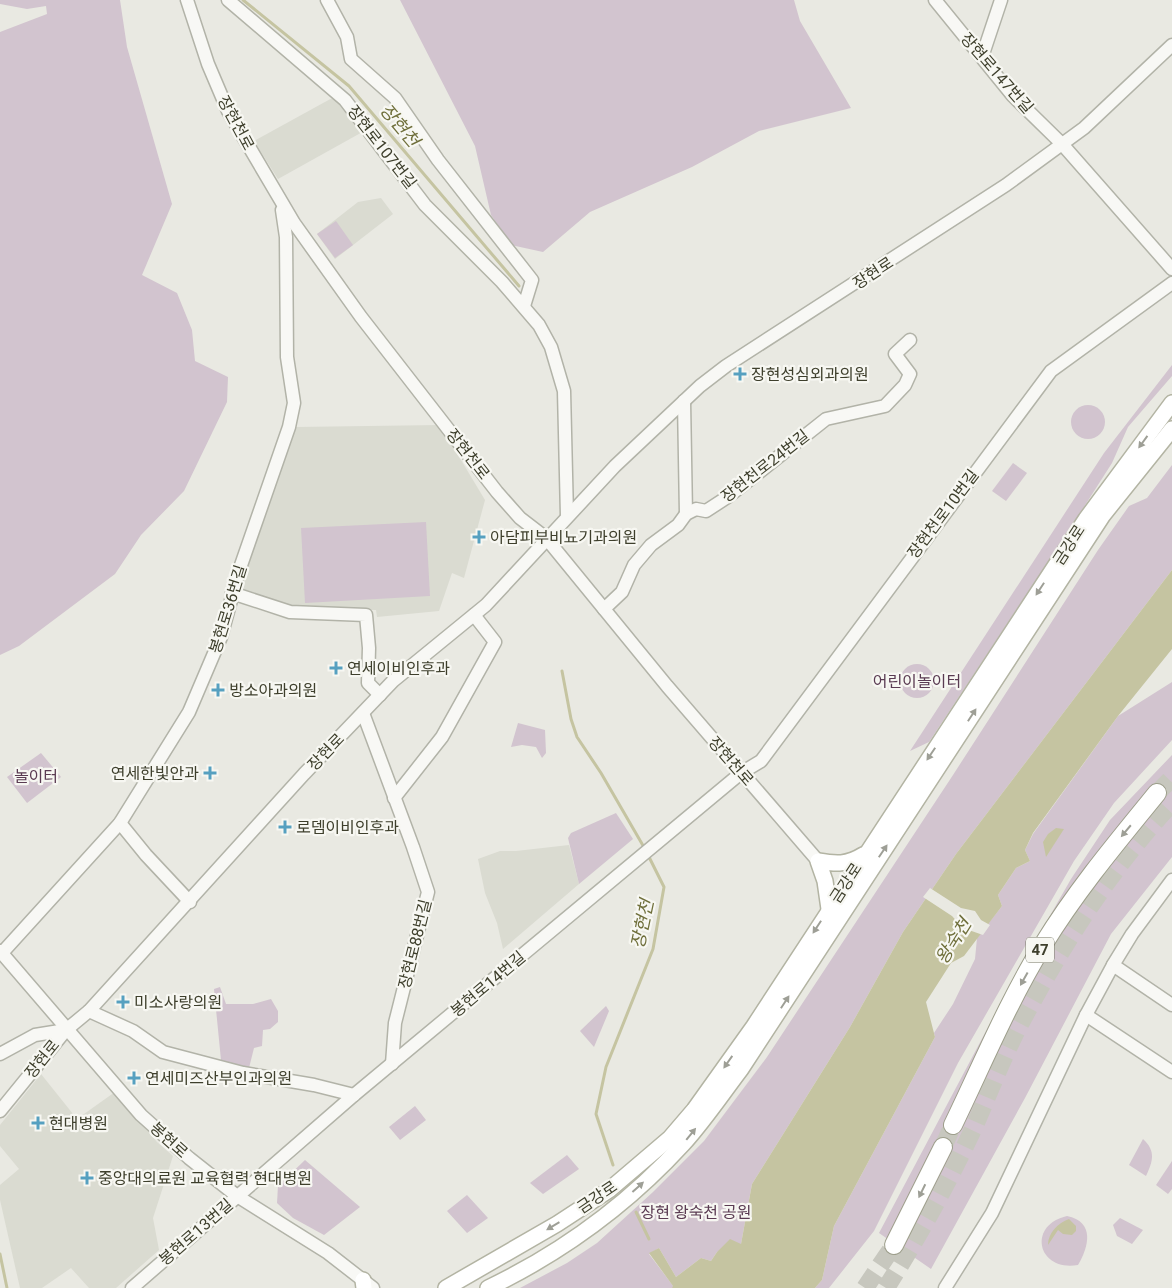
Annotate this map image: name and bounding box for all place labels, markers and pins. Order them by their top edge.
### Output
place label: 장현성심외과의원 [751,365,869,384]
marker: 장현성심외과의원 [733,367,747,381]
place label: 아담피부비뇨기과의원 [490,528,637,547]
marker: 아담피부비뇨기과의원 [472,530,486,544]
place label: 연세이비인후과 [347,659,450,678]
marker: 연세이비인후과 [329,661,343,675]
place label: 방소아과의원 [229,681,317,700]
marker: 방소아과의원 [211,683,225,697]
place label: 연세한빛안과 [111,764,199,783]
marker: 연세한빛안과 [203,766,217,780]
place label: 로뎀이비인후과 [296,818,399,837]
marker: 로뎀이비인후과 [278,820,292,834]
place label: 미소사랑의원 [134,993,222,1012]
marker: 미소사랑의원 [116,995,130,1009]
place label: 연세미즈산부인과의원 [145,1069,292,1088]
marker: 연세미즈산부인과의원 [127,1071,141,1085]
place label: 현대병원 [49,1114,108,1133]
marker: 현대병원 [31,1116,45,1130]
place label: 중앙대의료원 교육협력 현대병원 [98,1169,312,1188]
marker: 중앙대의료원 교육협력 현대병원 [80,1171,94,1185]

